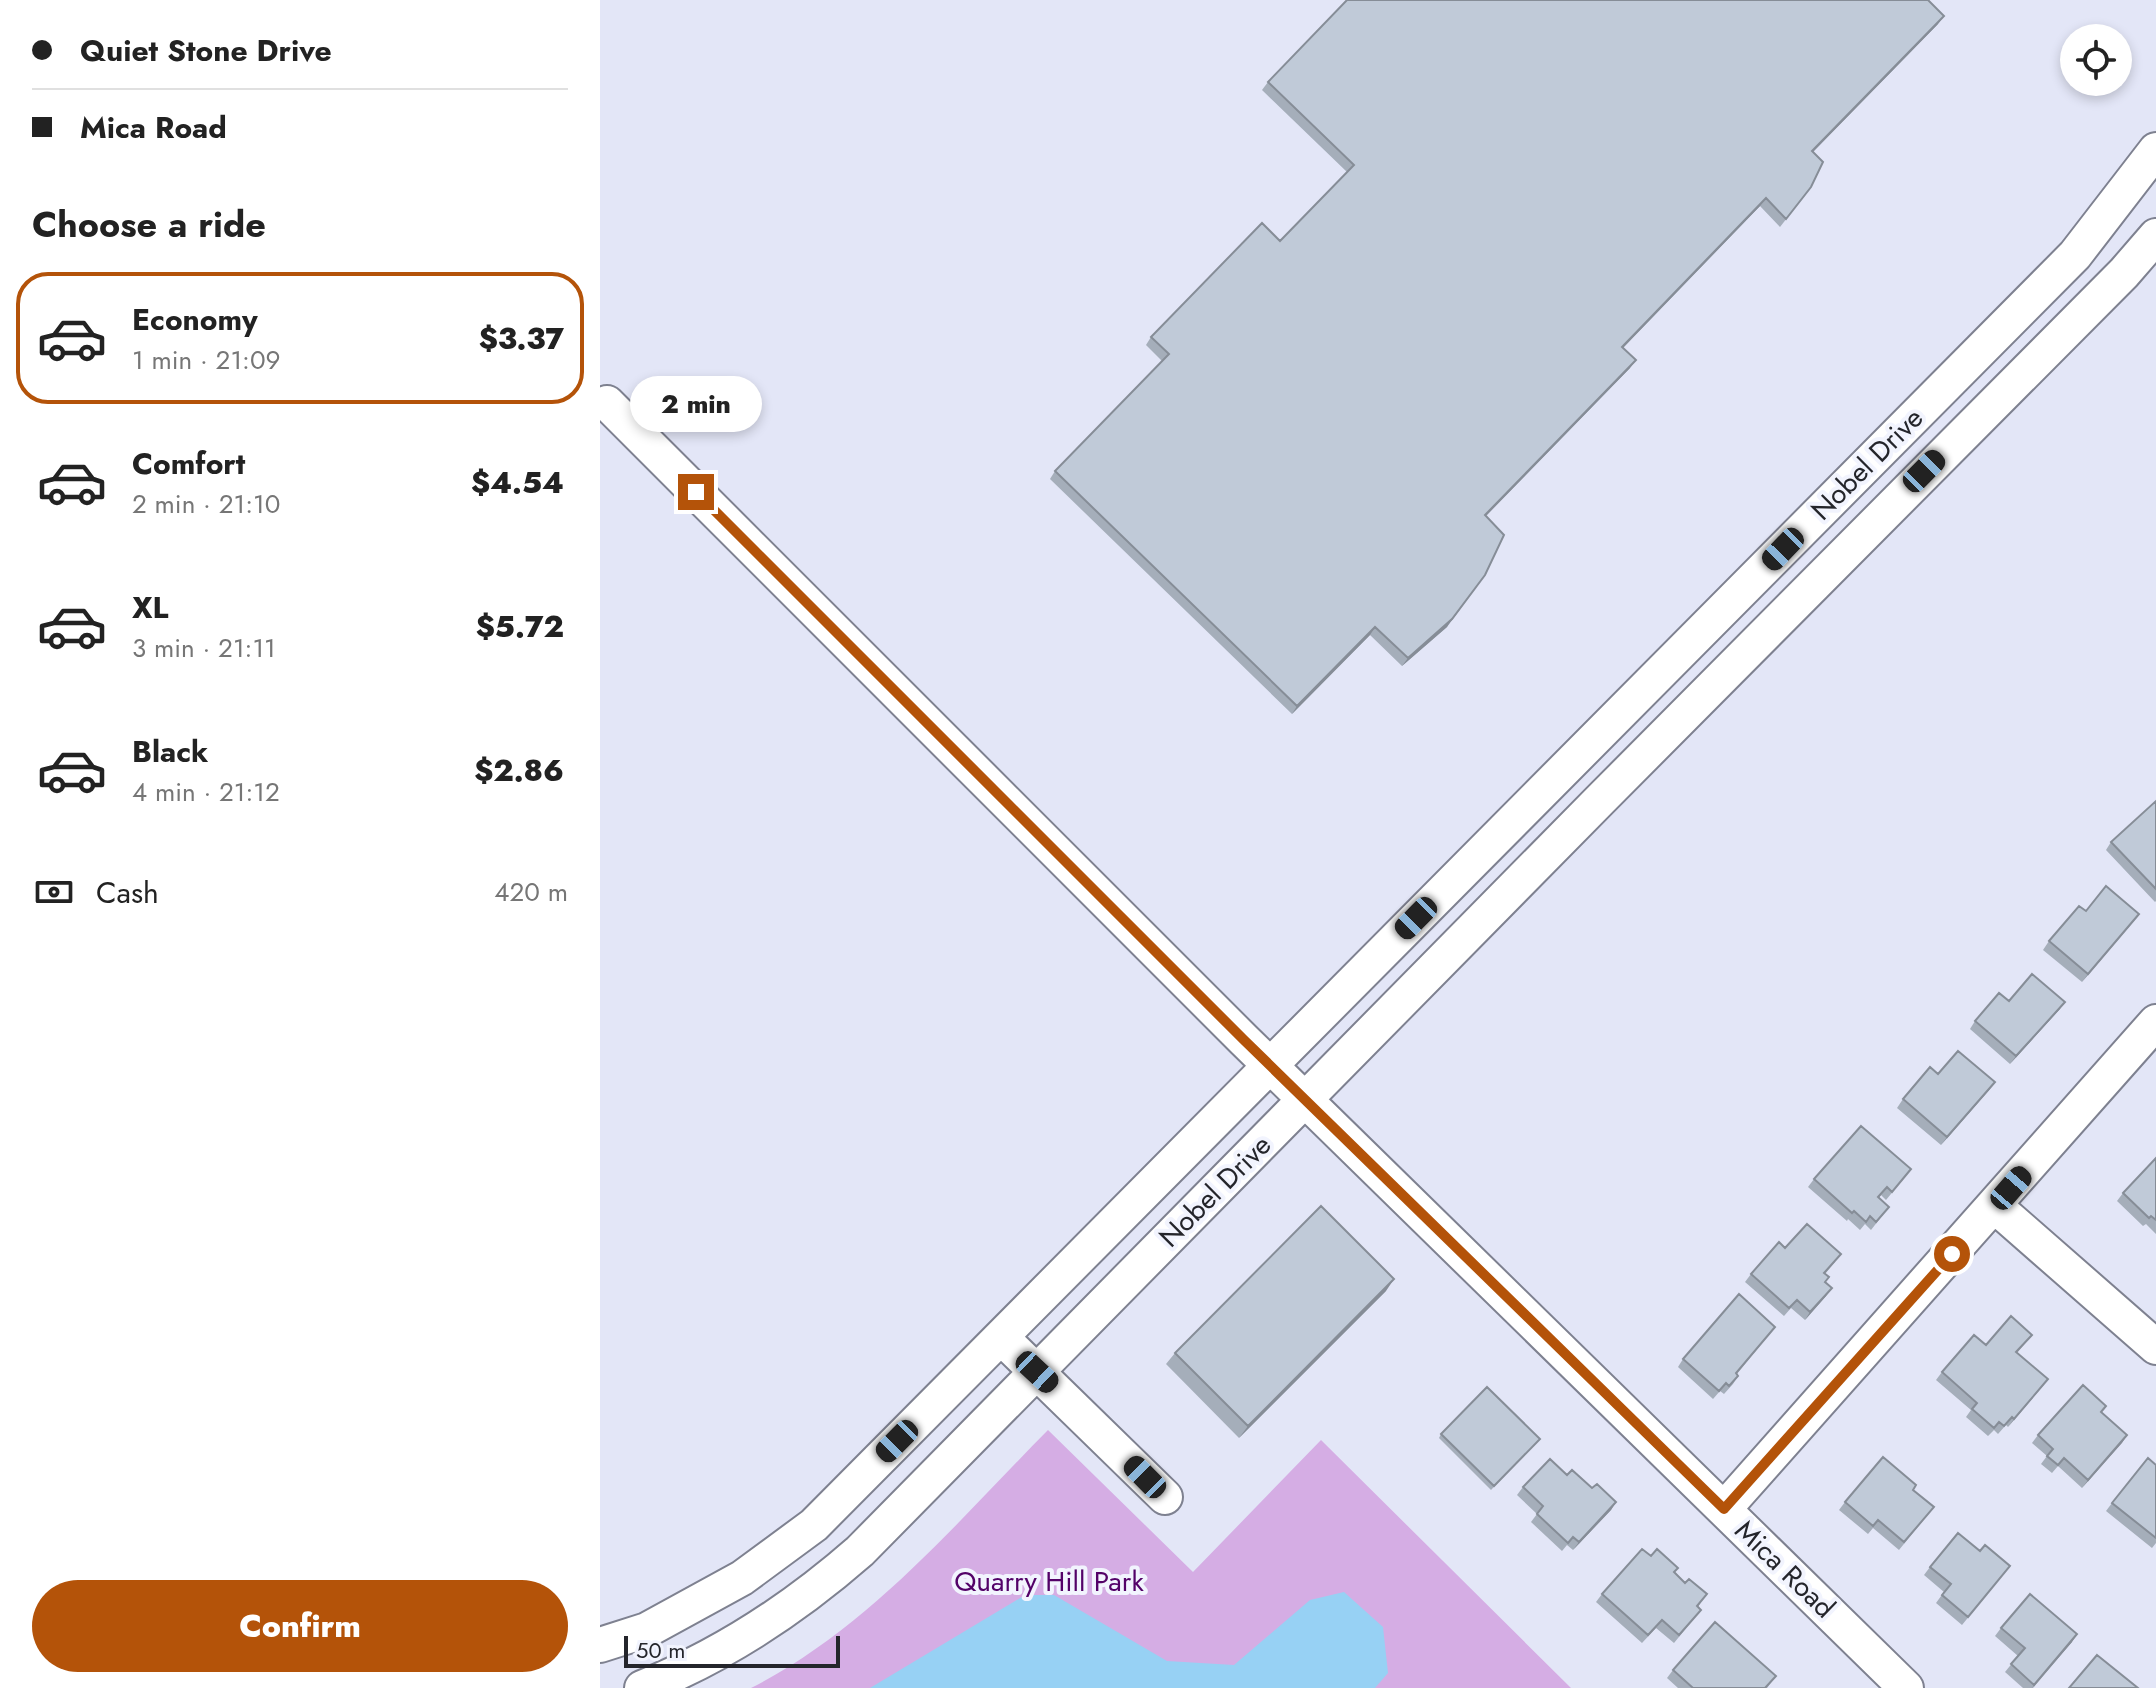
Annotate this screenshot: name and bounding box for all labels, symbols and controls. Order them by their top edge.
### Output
map controls [2060,24,2132,96]
button: locate [2060,24,2132,96]
text: Quiet Stone Drive [80,29,332,72]
text: Mica Road [80,106,227,149]
text: Choose a ride [32,198,266,250]
text: Economy [132,298,258,341]
icon: car [36,302,108,374]
text: $3.37 [479,317,564,360]
text: 1 min · 21:09 [132,341,280,379]
callout: 2 min [630,376,762,432]
text: 2 min [661,385,731,423]
street label: Nobel Drive [1801,398,1933,530]
text: Comfort [132,442,245,485]
icon: car [36,446,108,518]
car [1899,446,1949,496]
text: $4.54 [471,461,564,504]
route end [678,474,714,510]
text: 2 min · 21:10 [132,485,280,523]
car [1758,523,1808,575]
text: XL [132,586,168,629]
icon: car [36,590,108,662]
text: $5.72 [476,605,564,648]
text: 3 min · 21:11 [132,629,276,667]
text: Black [132,730,208,773]
icon: car [36,734,108,806]
text: $2.86 [474,749,564,792]
text: 4 min · 21:12 [132,773,280,811]
icon: cash [32,870,76,914]
text: Cash [96,871,159,914]
text: 420 m [494,873,568,911]
car [1391,893,1441,943]
street label: Nobel Drive [1149,1125,1281,1257]
car [1986,1162,2036,1214]
route start [1934,1236,1970,1272]
car [1011,1347,1063,1397]
car [872,1416,922,1466]
car [1120,1452,1170,1502]
street label: Mica Road [1726,1511,1844,1627]
park label: Quarry Hill Park [954,1561,1144,1602]
button: Confirm [32,1580,568,1672]
scale bar [624,1632,840,1668]
text: 50 m [636,1634,685,1666]

